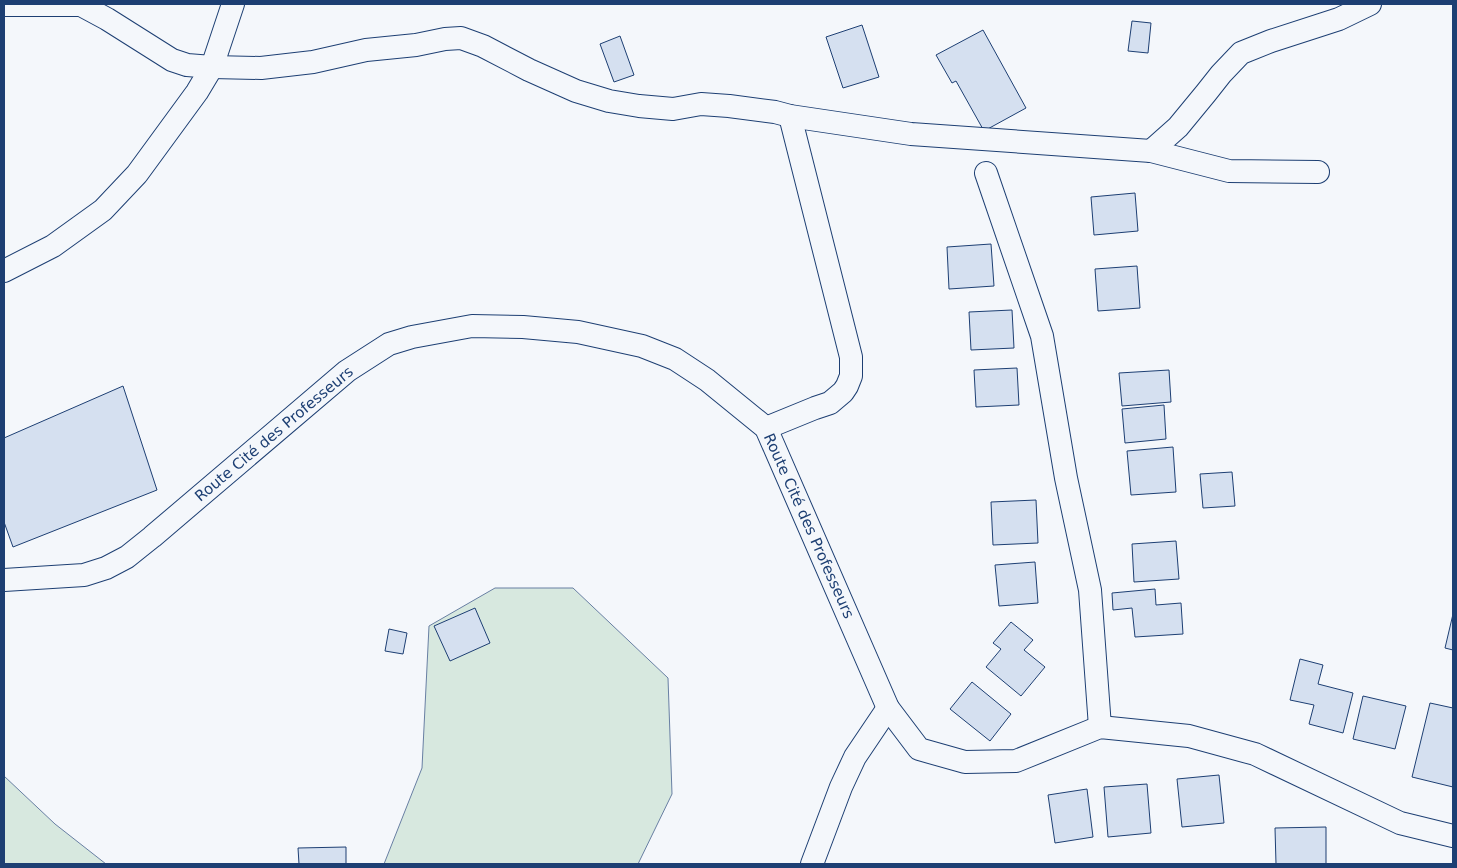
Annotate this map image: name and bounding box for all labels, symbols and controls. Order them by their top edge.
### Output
street label: Route Cité des Professeurs [191,362,357,505]
street label: Route Cité des Professeurs [760,431,858,622]

